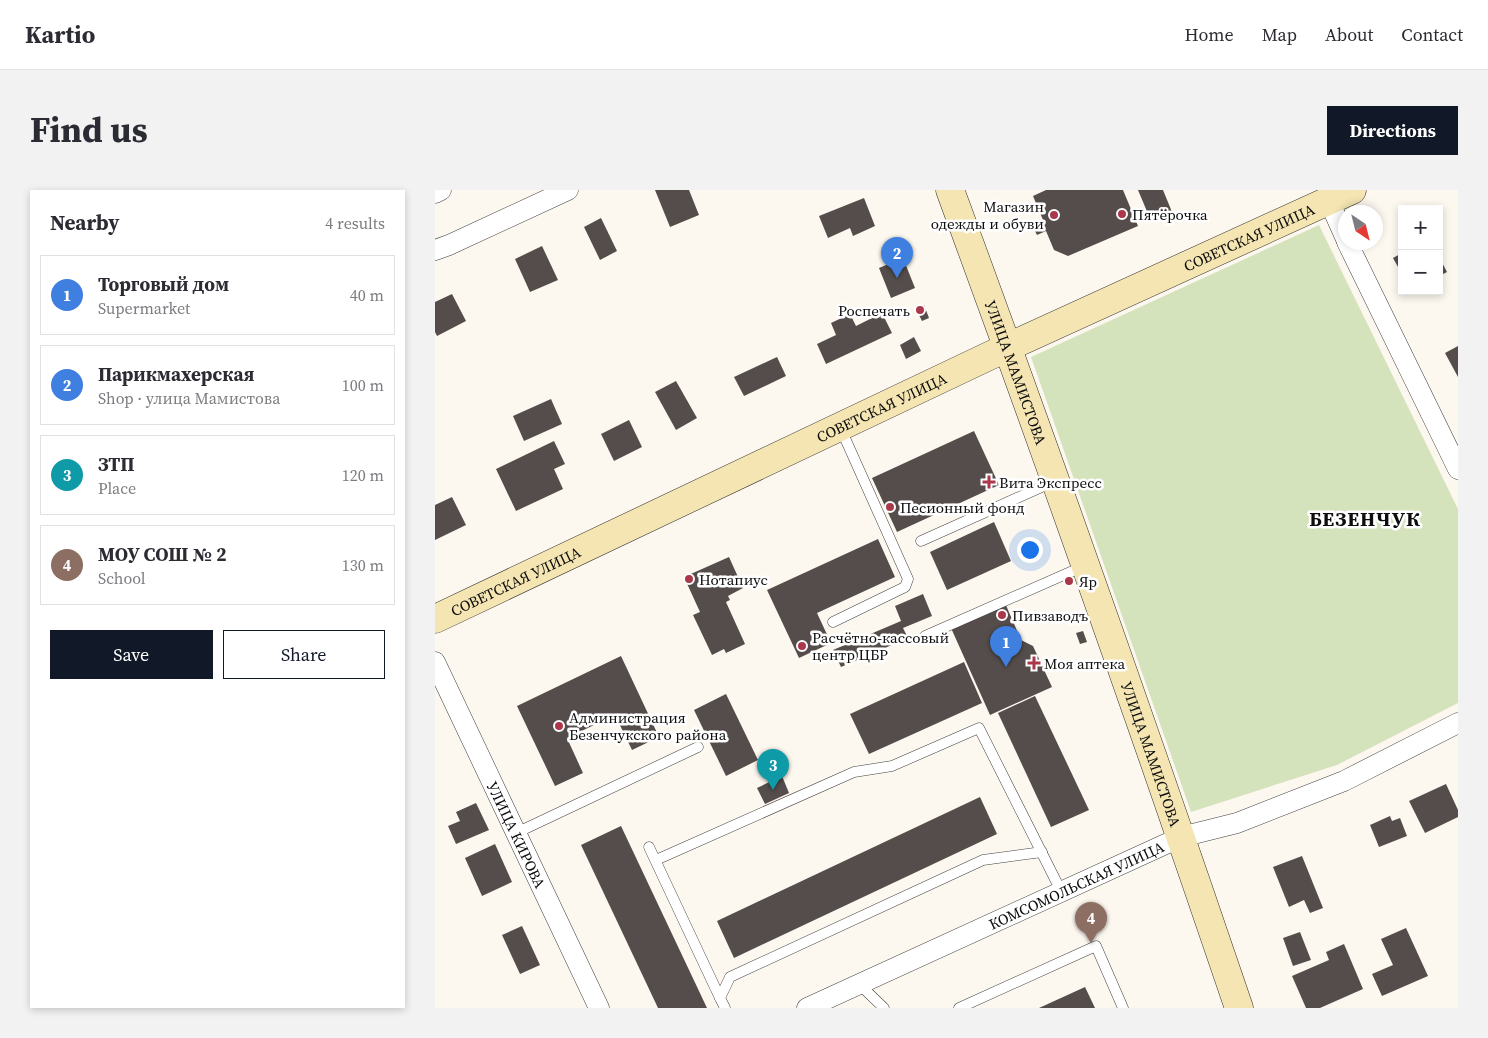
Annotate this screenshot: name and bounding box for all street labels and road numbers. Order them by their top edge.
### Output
street label: СОВЕТСКАЯ УЛИЦА [1180,198,1318,276]
street label: УЛИЦА МАМИСТОВА [981,297,1052,448]
street label: СОВЕТСКАЯ УЛИЦА [813,367,950,447]
street label: СОВЕТСКАЯ УЛИЦА [447,541,584,621]
street label: УЛИЦА МАМИСТОВА [1117,679,1187,829]
street label: УЛИЦА КИРОВА [482,778,551,892]
street label: КОМСОМОЛЬСКАЯ УЛИЦА [985,836,1167,934]

